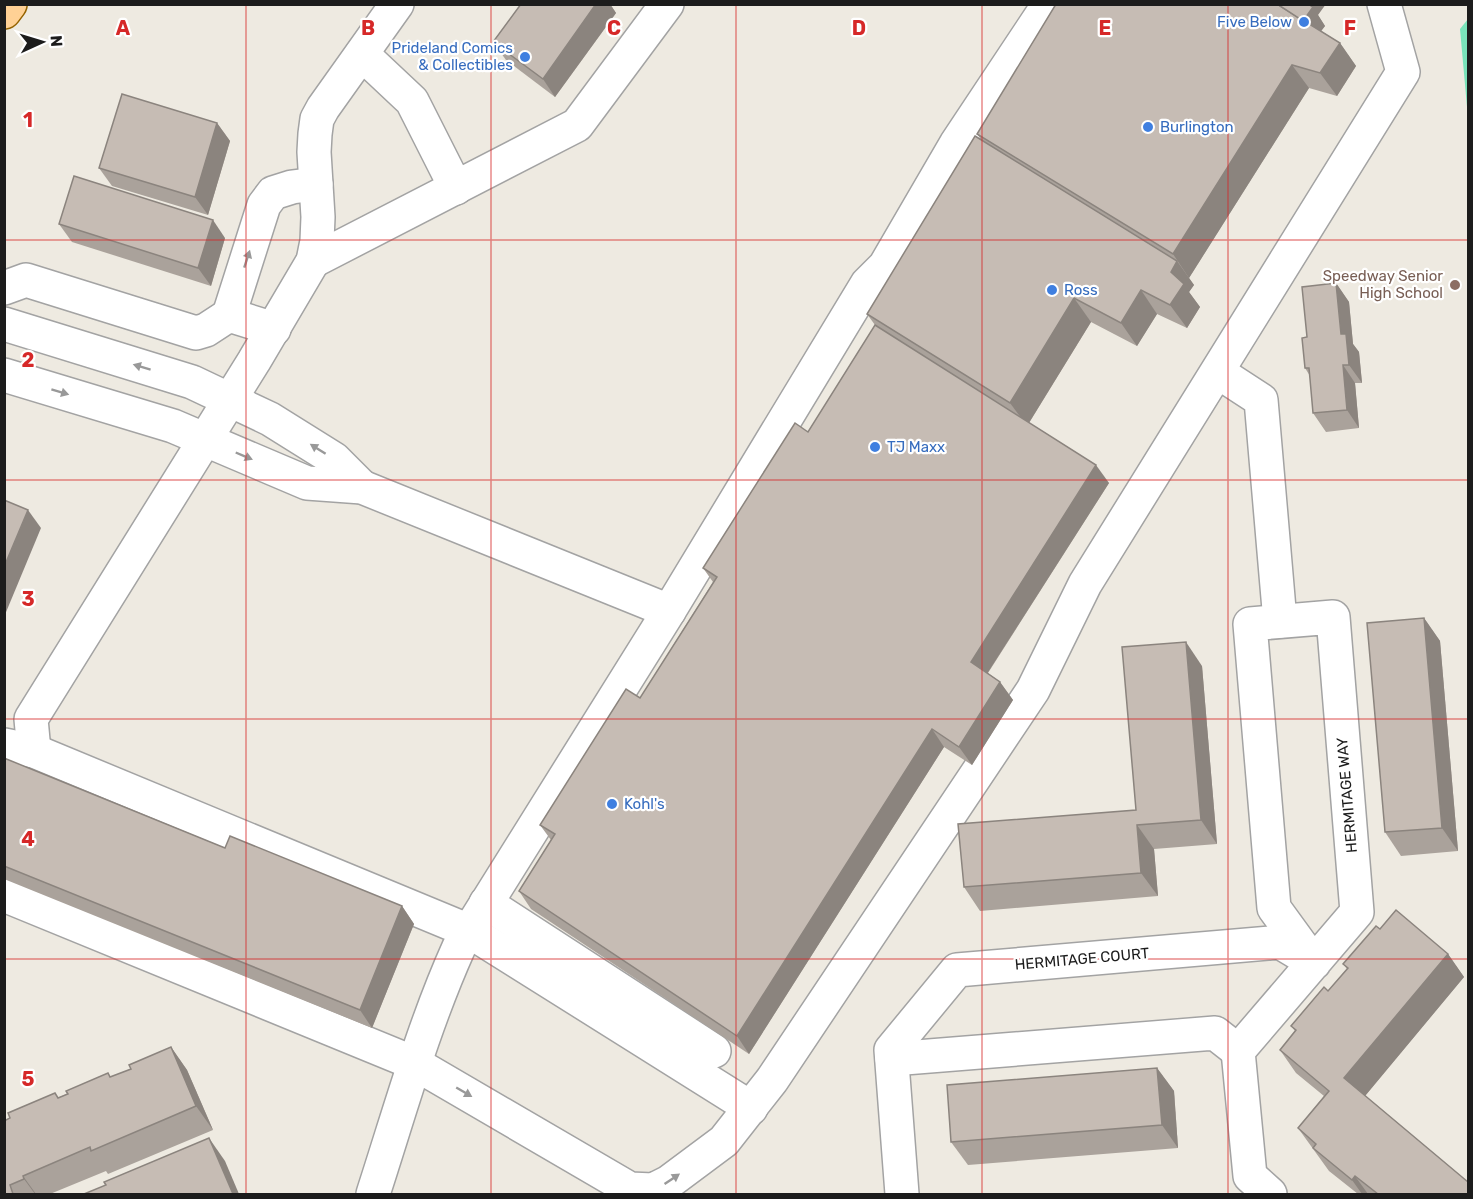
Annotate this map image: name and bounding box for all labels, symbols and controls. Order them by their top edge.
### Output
north arrow [12,12,72,72]
place label: Five Below [1217,13,1292,31]
marker: Five Below [1297,15,1311,29]
text: A [116,16,131,40]
text: B [361,16,375,40]
text: C [607,16,621,40]
text: D [852,16,866,40]
text: E [1099,16,1111,40]
text: F [1344,16,1356,40]
text: N [47,35,66,47]
place label: Prideland Comics & Collectibles [392,39,513,74]
marker: Prideland Comics & Collectibles [518,50,532,64]
text: 1 [23,108,33,132]
place label: Burlington [1160,118,1234,136]
marker: Burlington [1141,120,1155,134]
one-way arrow [243,250,252,268]
place label: Speedway Senior High School [1323,267,1443,302]
marker: Speedway Senior High School [1448,278,1462,292]
place label: Ross [1064,281,1098,299]
marker: Ross [1045,283,1059,297]
text: 2 [22,348,35,372]
one-way arrow [133,362,151,371]
one-way arrow [52,388,70,397]
place label: TJ Maxx [887,438,945,456]
marker: TJ Maxx [868,440,882,454]
one-way arrow [310,444,326,455]
one-way arrow [236,451,254,461]
text: 3 [21,587,35,611]
street label: HERMITAGE WAY [1333,736,1361,854]
place label: Kohl's [624,795,665,813]
marker: Kohl's [605,797,619,811]
text: 4 [21,827,35,851]
street label: HERMITAGE COURT [1014,944,1150,974]
text: 5 [22,1067,35,1091]
one-way arrow [456,1087,472,1098]
one-way arrow [664,1174,680,1185]

